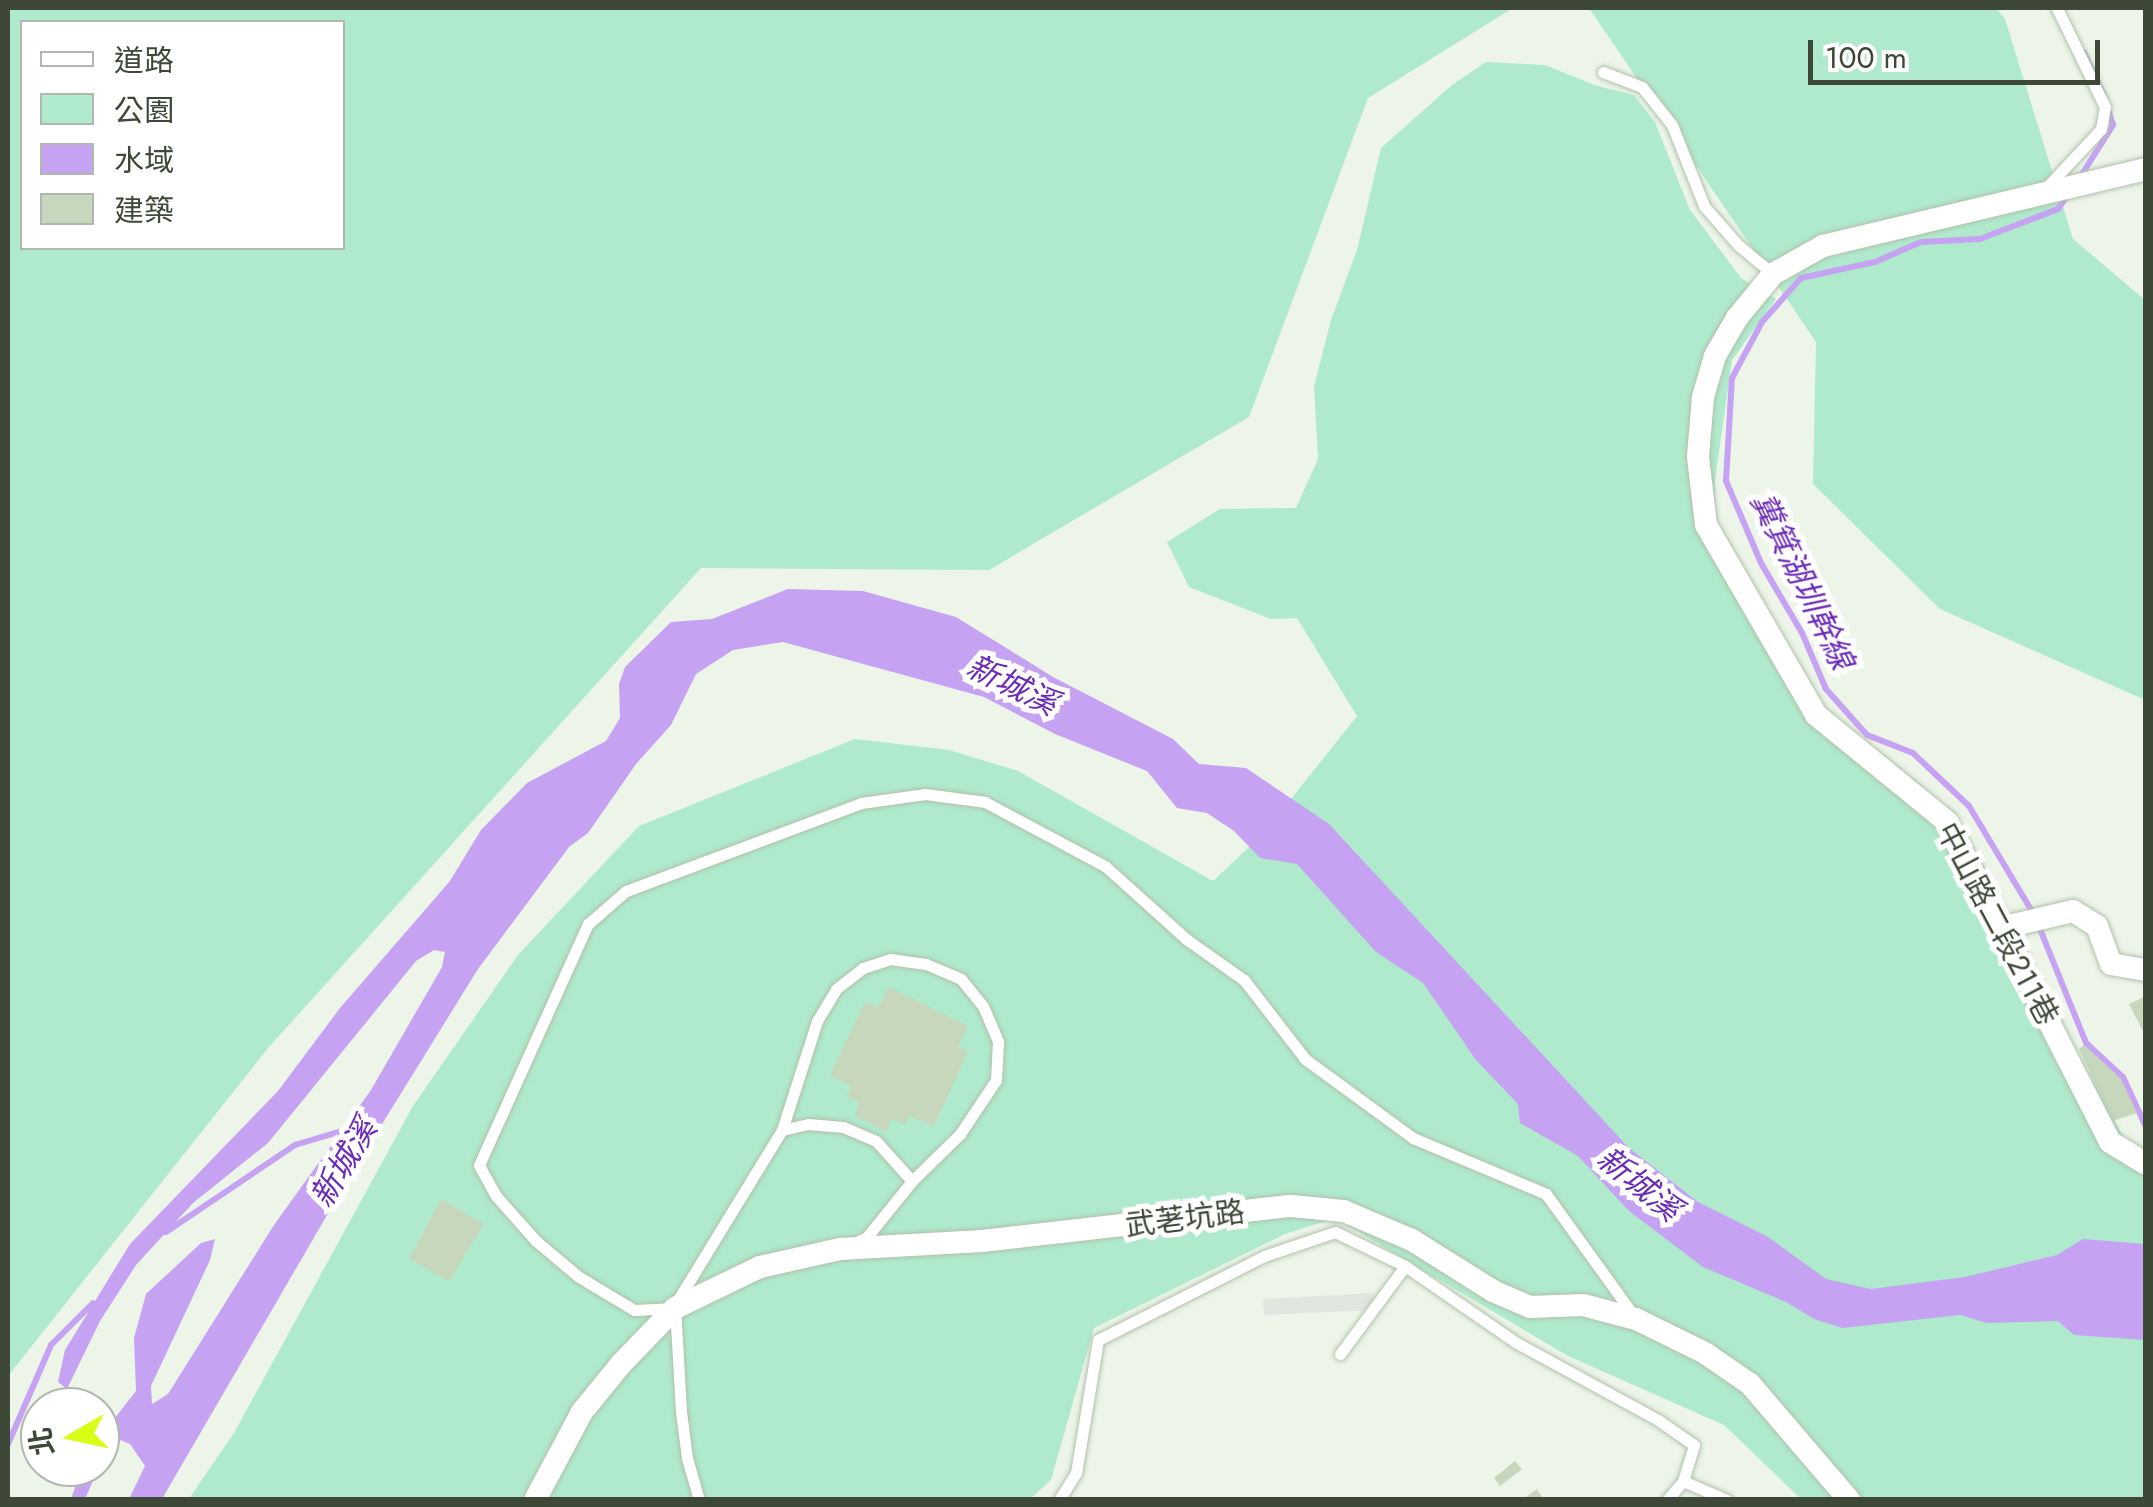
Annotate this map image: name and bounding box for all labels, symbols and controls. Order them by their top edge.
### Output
legend [20,20,345,250]
scale bar [1813,20,2106,82]
text: 100 m [1825,36,1907,79]
text: 道路 [114,39,174,82]
text: 公園 [114,89,174,132]
text: 水域 [114,139,174,182]
text: 建築 [114,189,174,232]
water label: 糞箕湖圳幹線 [1743,486,1861,676]
water label: 新城溪 [960,647,1064,723]
street label: 中山路二段211巷 [1929,817,2065,1031]
water label: 新城溪 [303,1112,385,1214]
water label: 新城溪 [1590,1139,1688,1229]
street label: 武荖坑路 [1123,1194,1247,1244]
north arrow [20,1387,120,1487]
text: 北 [19,1424,64,1459]

